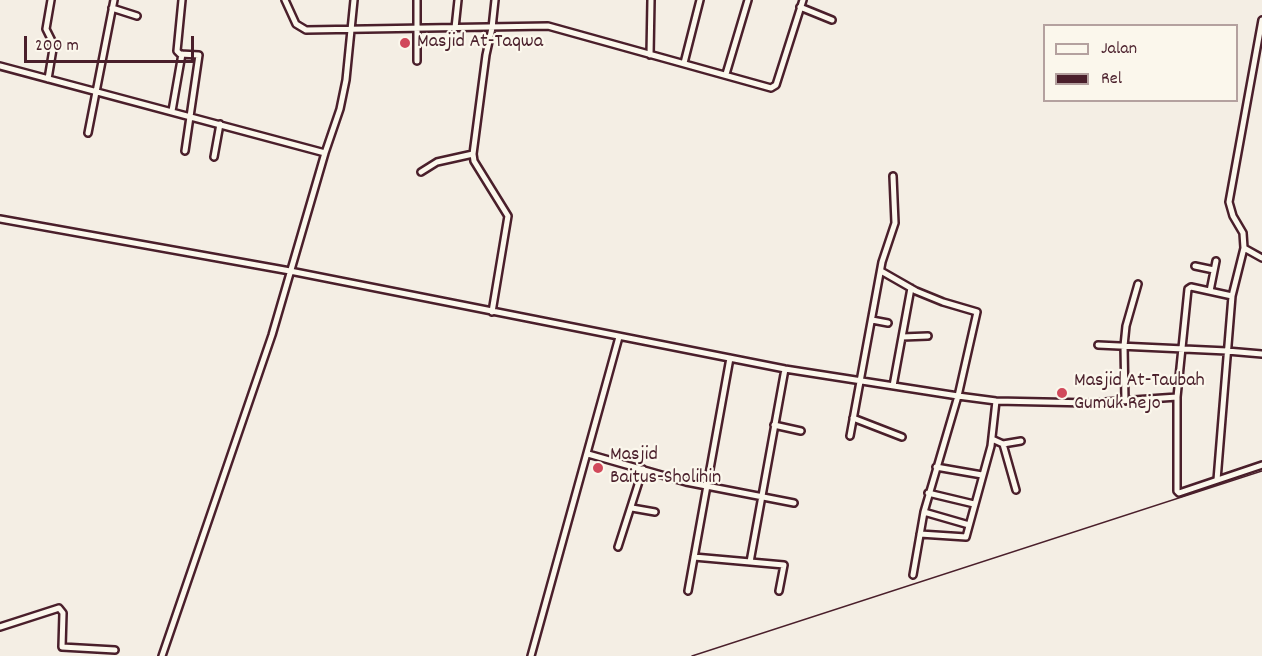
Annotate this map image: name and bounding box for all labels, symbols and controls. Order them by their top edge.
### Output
scale bar [27,24,196,62]
legend [1043,24,1238,102]
place label: Masjid At-Taqwa [417,31,543,55]
text: 200 m [35,34,79,59]
marker: Masjid At-Taqwa [398,36,412,50]
text: Jalan [1101,37,1137,62]
text: Rel [1101,67,1122,92]
place label: Masjid At-Taubah Gumuk Rejo [1074,370,1205,417]
marker: Masjid At-Taubah Gumuk Rejo [1055,386,1069,400]
place label: Masjid Baitus-Sholihin [610,444,721,491]
marker: Masjid Baitus-Sholihin [591,461,605,475]

